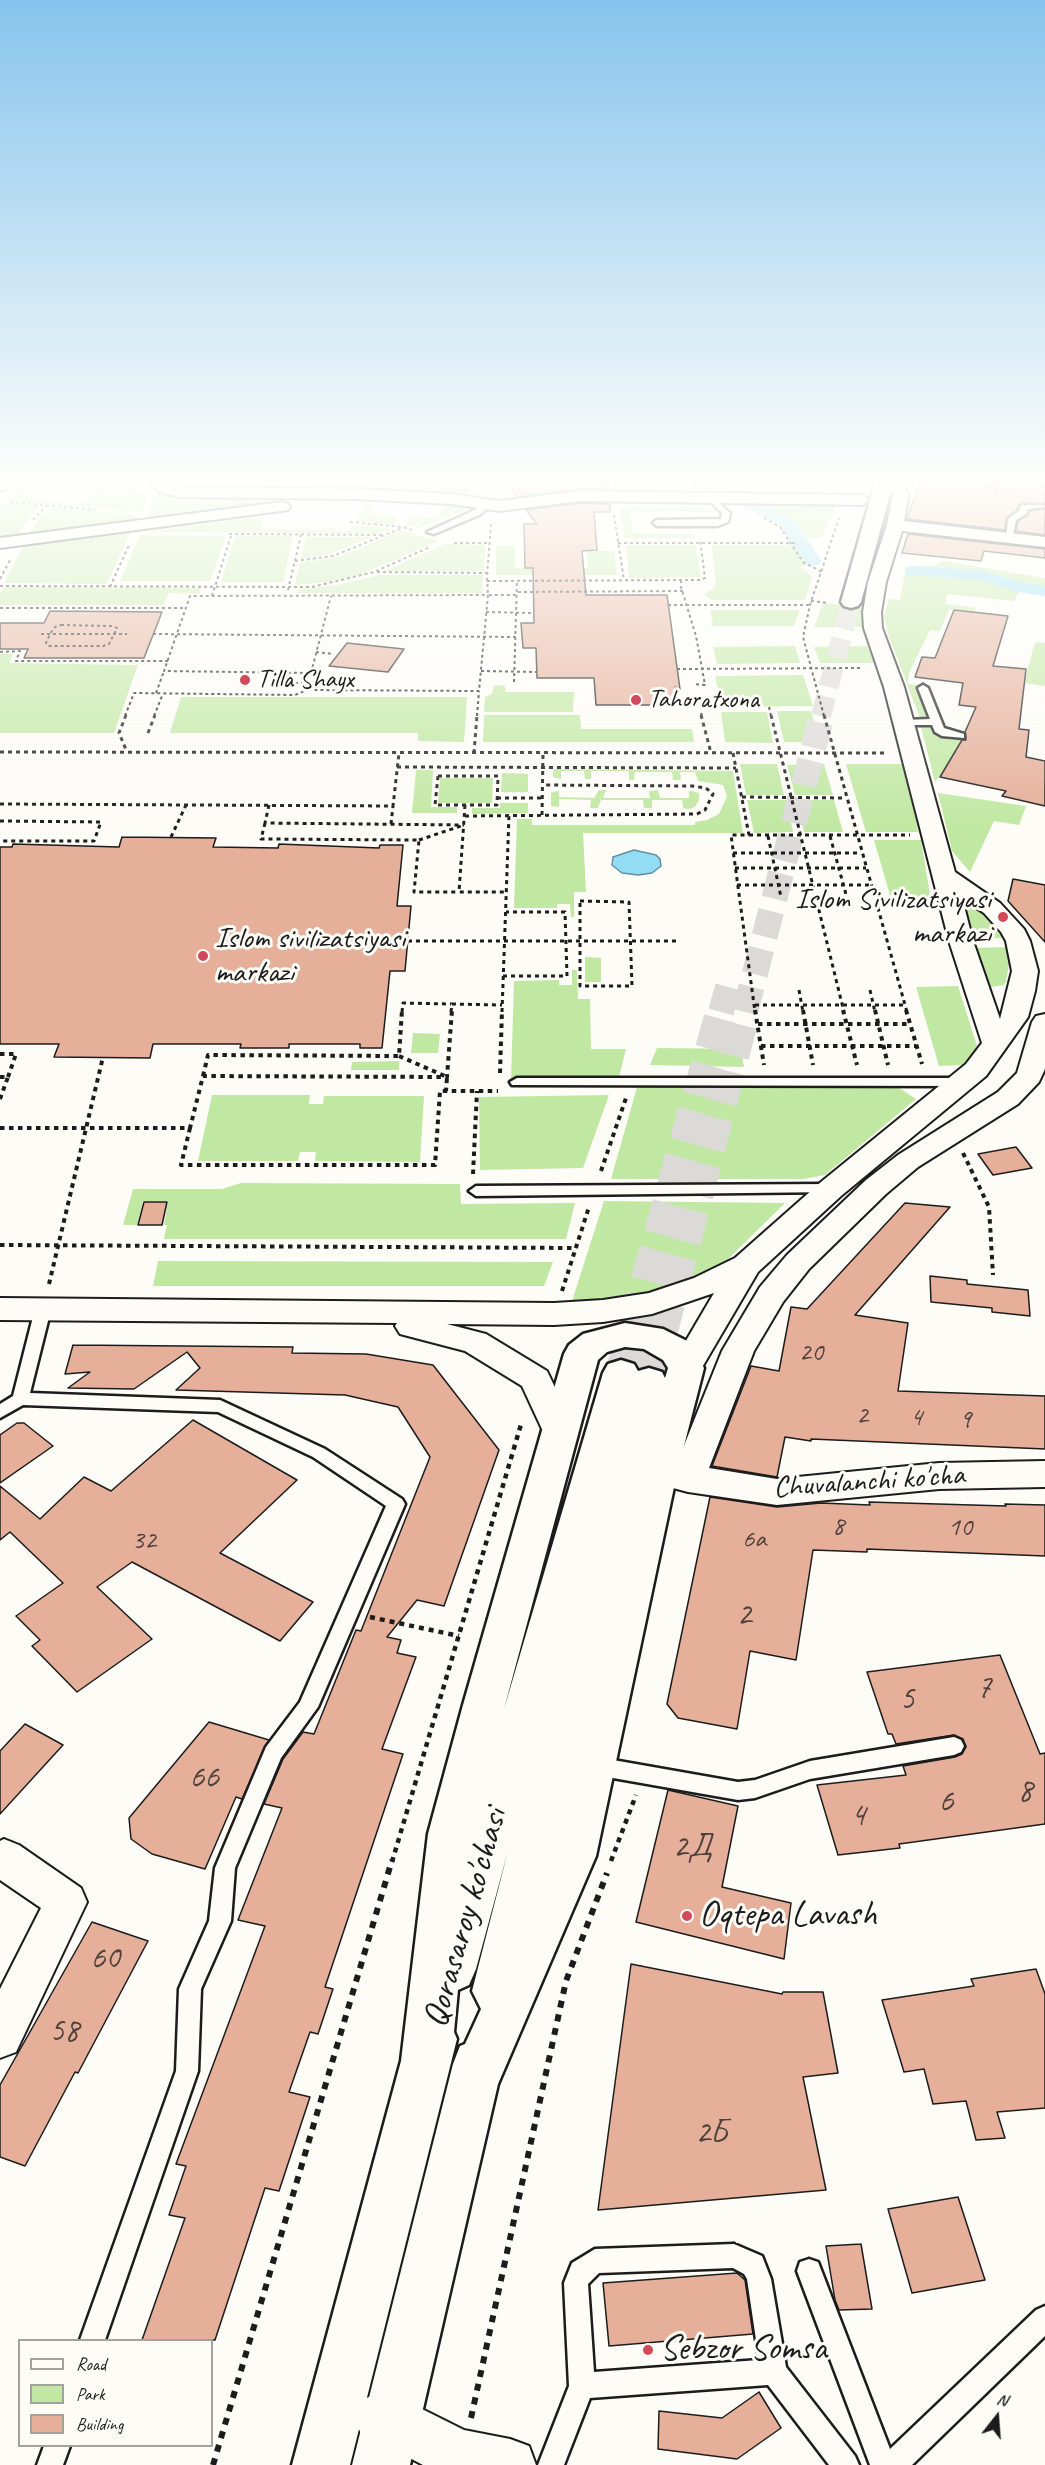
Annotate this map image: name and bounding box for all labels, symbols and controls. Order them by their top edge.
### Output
place label: Tilla Shayx [257,664,354,696]
marker: Tilla Shayx [238,673,252,687]
place label: Tahoratxona [648,684,759,716]
marker: Tahoratxona [629,693,643,707]
place label: Islom Sivilizatsiyasi markazi [795,882,991,952]
marker: Islom Sivilizatsiyasi markazi [996,910,1010,924]
place label: Islom sivilizatsiyasi markazi [215,921,405,992]
marker: Islom sivilizatsiyasi markazi [196,949,210,963]
house number: 20 [799,1337,823,1369]
house number: 2 [856,1400,868,1432]
house number: 4 [910,1402,922,1434]
house number: 9 [959,1404,971,1436]
street label: Chuvalanchi ko'cha [772,1457,966,1507]
house number: 8 [832,1511,844,1543]
house number: 10 [948,1512,972,1544]
house number: 6a [742,1524,766,1556]
house number: 32 [132,1525,156,1557]
house number: 2 [737,1595,751,1635]
house number: 7 [977,1668,991,1708]
house number: 5 [900,1680,914,1720]
house number: 66 [189,1758,219,1798]
house number: 8 [1018,1772,1032,1812]
house number: 6 [939,1782,953,1822]
house number: 4 [851,1796,865,1836]
street label: Qorasaroy ko'chasi [414,1804,518,2032]
house number: 2Д [673,1827,711,1867]
place label: Oqtepa Lavash [699,1894,876,1938]
marker: Oqtepa Lavash [680,1909,694,1923]
house number: 60 [90,1939,120,1979]
house number: 58 [49,2012,79,2052]
house number: 2Б [695,2113,727,2153]
place label: Sebzor Somsa [660,2328,827,2372]
legend [18,2339,213,2447]
marker: Sebzor Somsa [641,2343,655,2357]
text: Road [76,2353,106,2375]
text: Park [76,2383,105,2405]
north arrow [967,2387,1027,2447]
text: N [995,2389,1010,2411]
text: Building [76,2413,123,2435]

